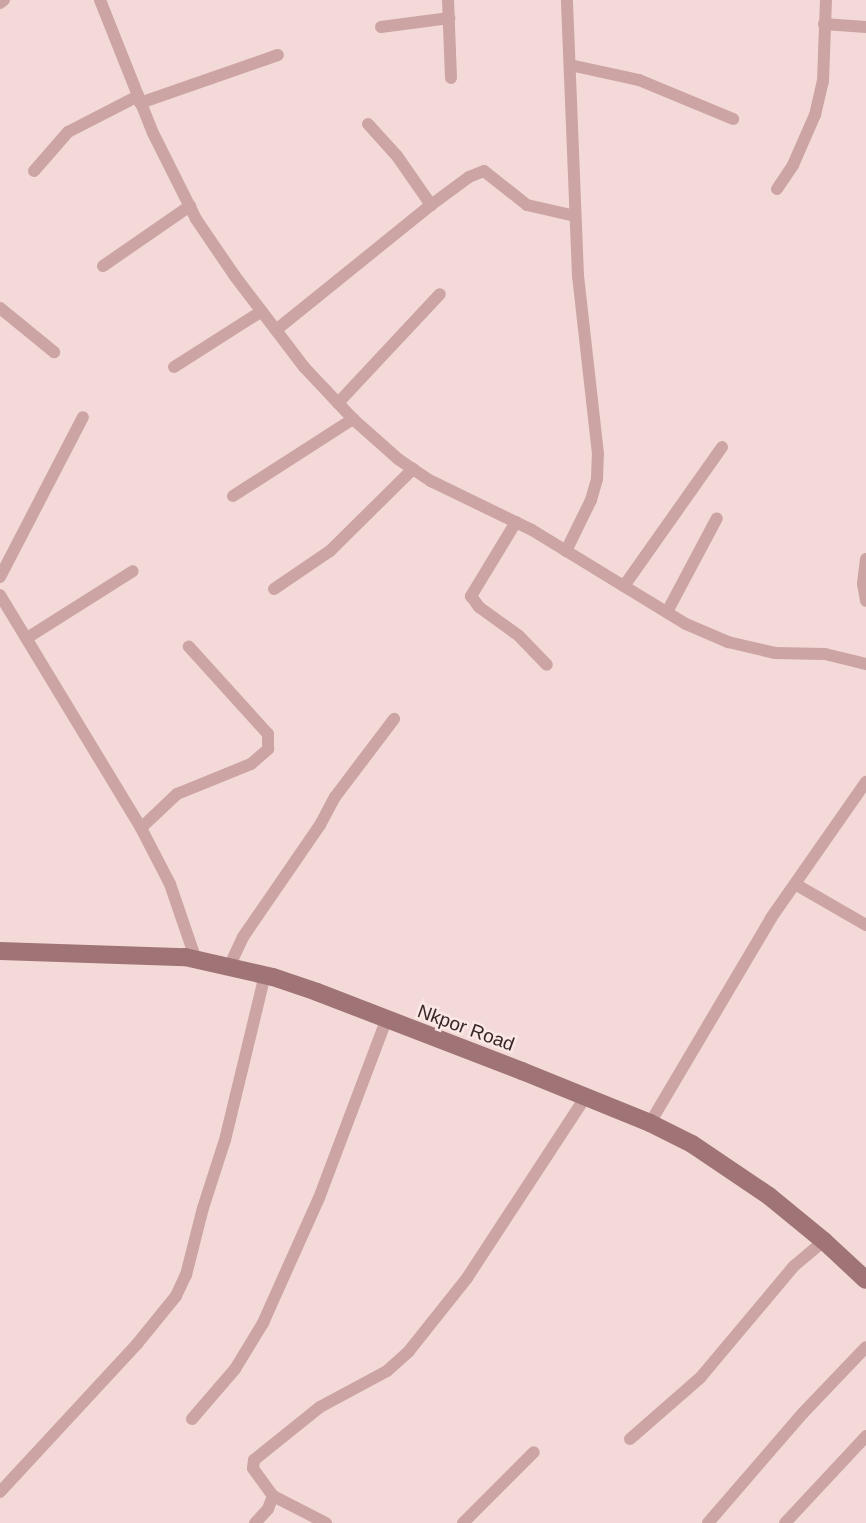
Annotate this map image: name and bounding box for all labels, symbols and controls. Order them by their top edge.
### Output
street label: Nkpor Road [414,1000,518,1056]

